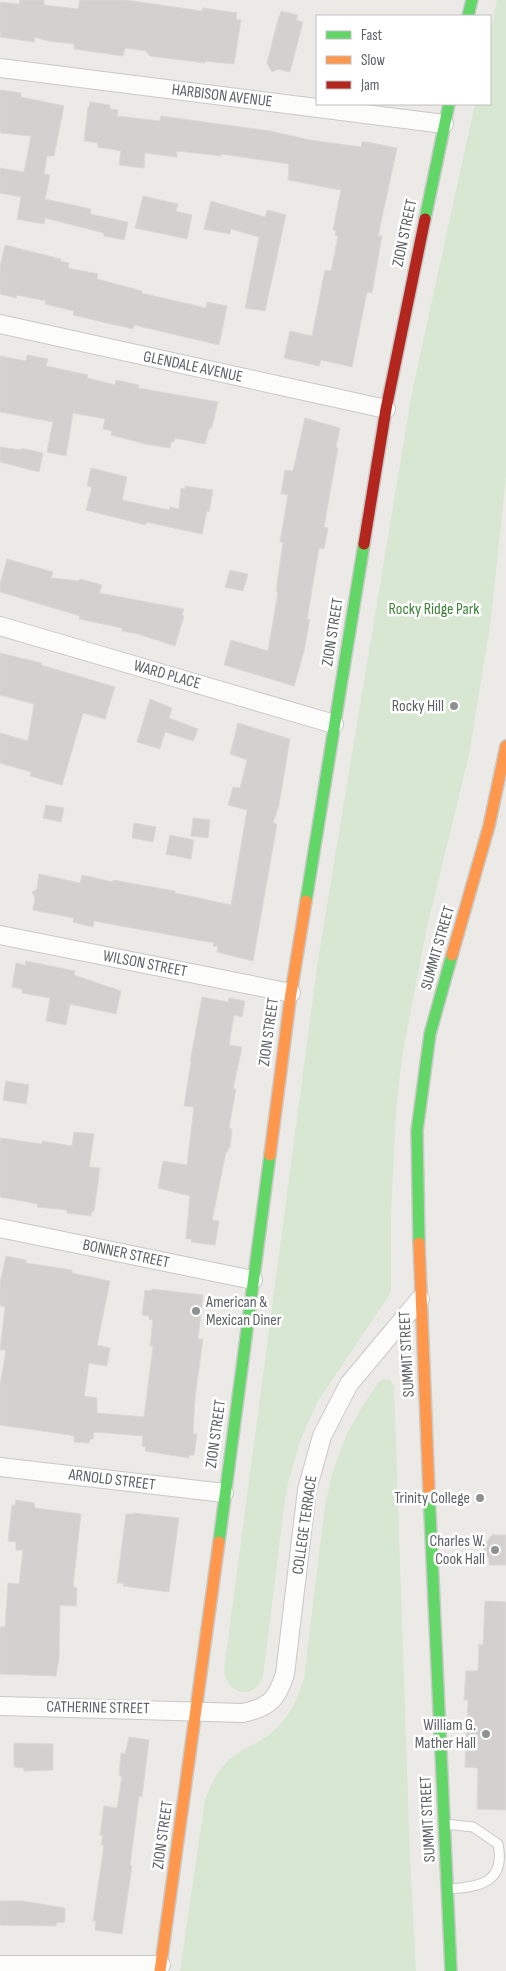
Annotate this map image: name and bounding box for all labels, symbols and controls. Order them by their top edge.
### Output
legend [316,15,491,105]
text: Fast [361,26,383,45]
text: Slow [361,51,385,70]
text: Jam [360,76,379,95]
street label: HARBISON AVENUE [171,80,273,112]
street label: ZION STREET [389,197,422,269]
street label: GLENDALE AVENUE [142,347,244,387]
street label: ZION STREET [318,596,348,667]
park label: Rocky Ridge Park [389,600,479,619]
street label: WARD PLACE [131,656,203,694]
place label: Rocky Hill [392,697,444,716]
marker: Rocky Hill [448,700,460,712]
street label: SUMMIT STREET [417,903,459,992]
street label: WILSON STREET [101,947,189,982]
street label: ZION STREET [255,996,283,1067]
street label: BONNER STREET [81,1236,172,1273]
place label: American & Mexican Diner [205,1293,282,1330]
marker: American & Mexican Diner [190,1305,202,1317]
street label: SUMMIT STREET [395,1310,419,1398]
street label: ZION STREET [202,1398,230,1469]
street label: ARNOLD STREET [67,1465,157,1495]
street label: COLLEGE TERRACE [289,1474,321,1576]
place label: Trinity College [394,1489,470,1508]
marker: Trinity College [474,1492,486,1504]
place label: Charles W. Cook Hall [429,1532,485,1569]
marker: Charles W. Cook Hall [489,1544,501,1556]
street label: CATHERINE STREET [46,1698,150,1718]
place label: William G. Mather Hall [415,1716,476,1753]
marker: William G. Mather Hall [480,1728,492,1740]
street label: SUMMIT STREET [416,1775,440,1863]
street label: ZION STREET [149,1799,177,1870]

